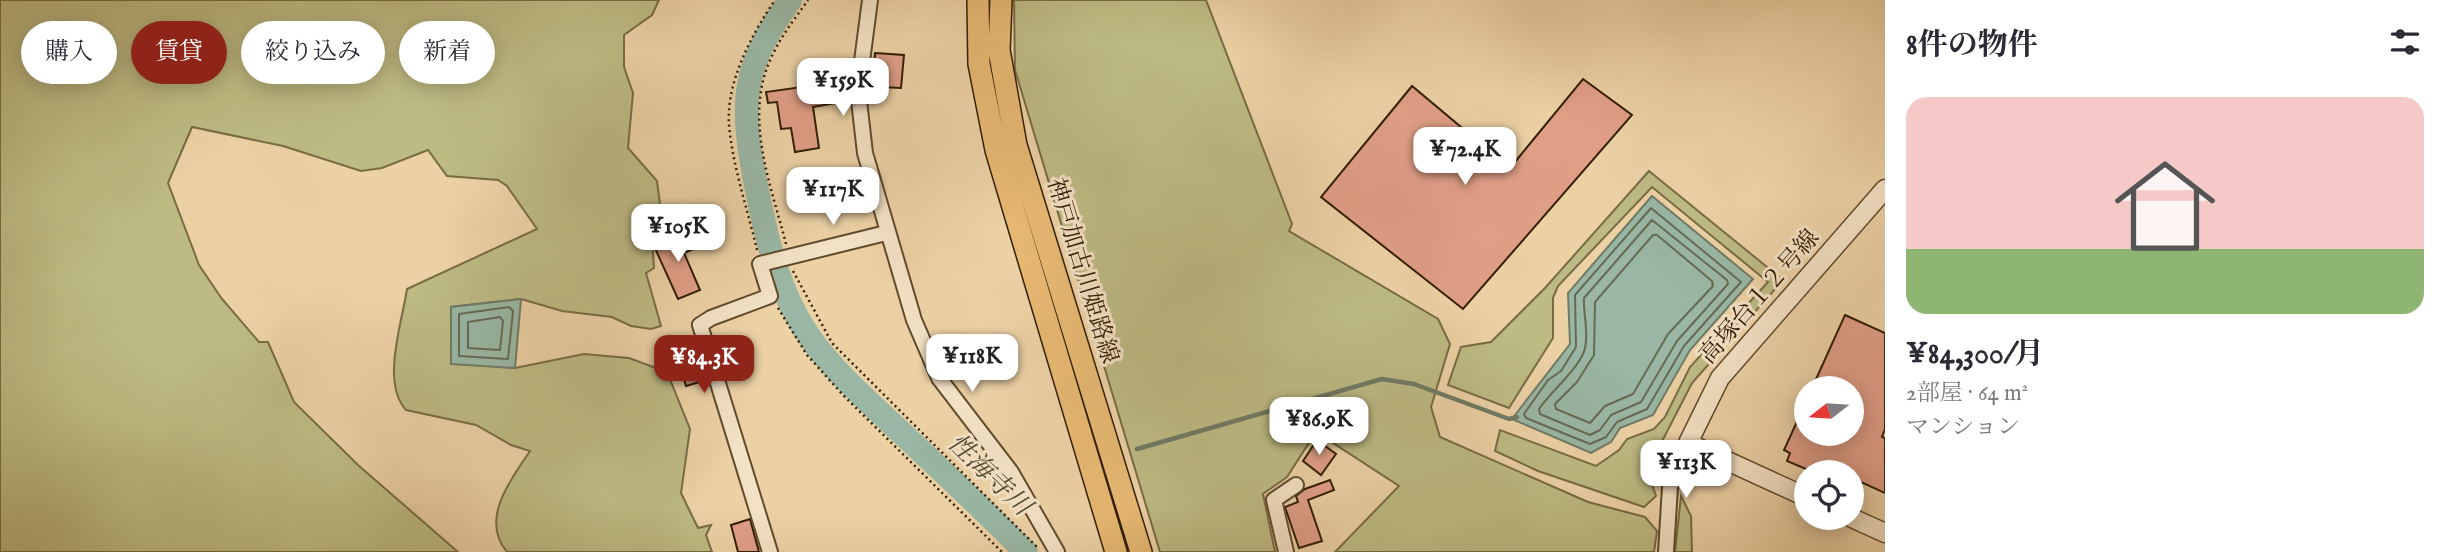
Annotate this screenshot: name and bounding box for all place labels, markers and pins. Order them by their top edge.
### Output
pin: ¥159K [794,58,892,118]
pin: ¥72.4K [1408,128,1522,187]
pin: ¥117K [784,168,882,227]
pin: ¥105K [629,204,727,264]
pin: ¥118K [923,334,1021,394]
pin: ¥84.3K [647,336,761,395]
pin: ¥86.9K [1262,398,1376,457]
pin: ¥113K [1637,440,1735,500]

